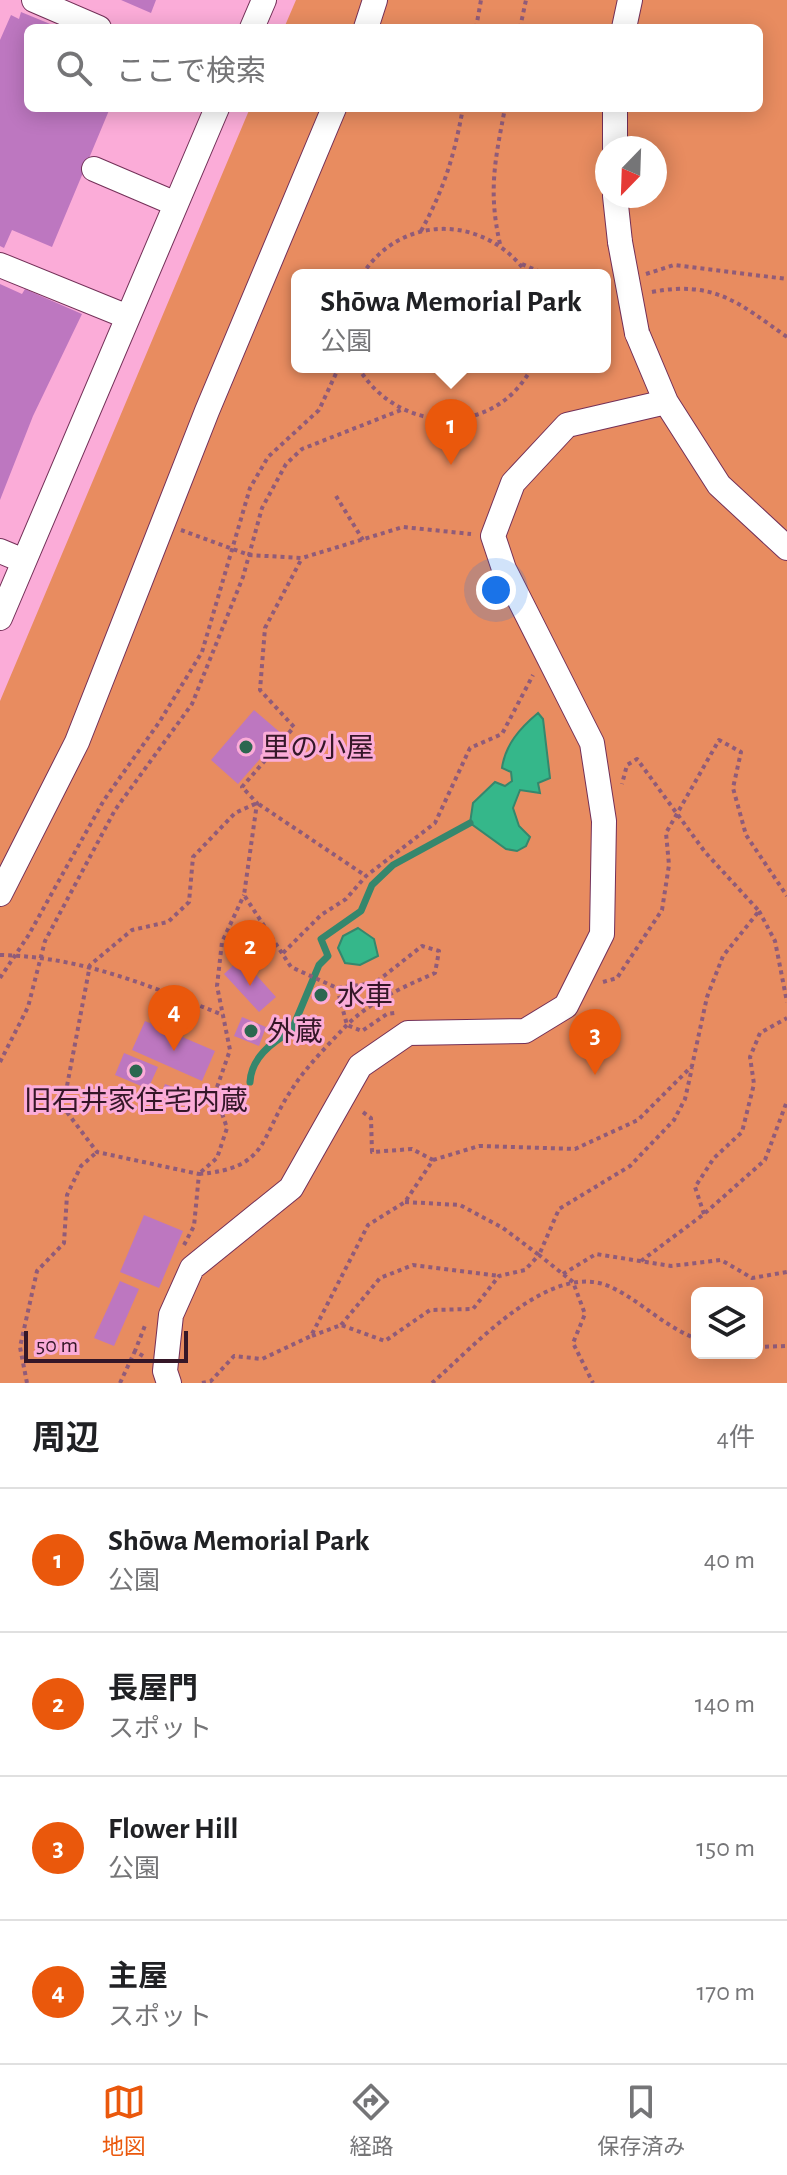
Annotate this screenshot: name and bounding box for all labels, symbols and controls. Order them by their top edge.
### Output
search box [24,24,763,112]
icon: search [52,46,96,90]
text: ここで検索 [116,57,266,87]
north arrow [595,136,667,208]
popup [291,269,611,373]
text: Shōwa Memorial Park [320,287,582,317]
text: 公園 [320,329,372,355]
pin: 1 [425,399,477,465]
your location [476,570,516,610]
place label: 里の小屋 [262,733,374,763]
marker: 里の小屋 [237,738,255,756]
pin: 2 [224,920,276,986]
place label: 水車 [337,981,393,1011]
pin: 4 [148,985,200,1051]
marker: 水車 [312,986,330,1004]
pin: 3 [569,1009,621,1075]
place label: 外蔵 [267,1017,323,1047]
marker: 外蔵 [242,1022,260,1040]
marker: 旧石井家住宅内蔵 [127,1062,145,1080]
place label: 旧石井家住宅内蔵 [24,1086,248,1116]
map controls [691,1287,763,1359]
button: layers [691,1287,763,1359]
scale bar [24,1327,188,1363]
text: 50 m [36,1334,78,1356]
text: 周辺 [32,1422,100,1456]
text: 4件 [716,1425,755,1451]
text: Shōwa Memorial Park [108,1526,369,1556]
text: 1 [53,1547,63,1573]
text: 40 m [704,1547,755,1573]
text: 公園 [108,1568,160,1594]
text: 長屋門 [108,1674,198,1704]
text: 2 [52,1691,64,1717]
text: 140 m [695,1691,755,1717]
text: スポット [108,1716,212,1742]
text: Flower Hill [108,1814,239,1844]
text: 3 [52,1835,64,1861]
text: 150 m [696,1835,755,1861]
text: 公園 [108,1856,160,1882]
text: 主屋 [108,1962,168,1992]
text: 4 [51,1979,65,2005]
text: 170 m [696,1979,755,2005]
text: スポット [108,2004,212,2030]
tab: 地図 [102,2080,146,2160]
tab: 経路 [349,2080,393,2160]
tab: 保存済み [597,2080,685,2160]

